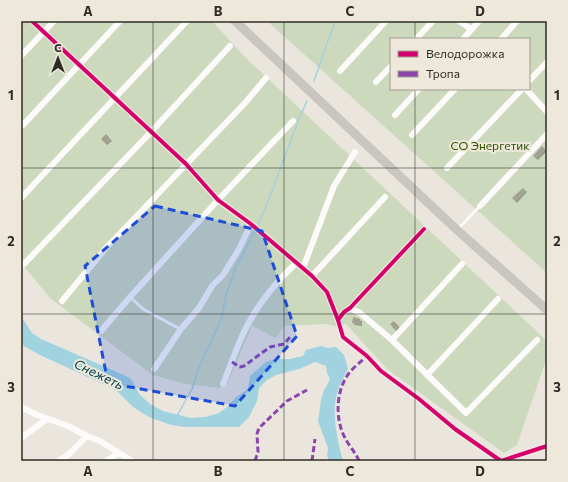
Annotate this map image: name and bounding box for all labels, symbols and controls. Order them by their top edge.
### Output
text: A [83,3,93,19]
text: B [214,3,223,19]
text: C [346,3,355,19]
text: D [475,3,485,19]
north arrow [38,38,78,78]
legend [390,38,530,90]
text: С [54,41,62,54]
text: Велодорожка [426,46,504,60]
text: Тропа [426,66,460,80]
text: 1 [8,87,14,103]
text: 1 [554,87,560,103]
park label: СО Энергетик [450,138,530,152]
text: 2 [7,233,15,249]
text: 2 [553,233,561,249]
water label: Снежеть [72,355,127,393]
text: 3 [7,379,15,395]
text: 3 [553,379,561,395]
text: A [83,463,93,479]
text: B [214,463,223,479]
text: C [346,463,355,479]
text: D [475,463,485,479]

